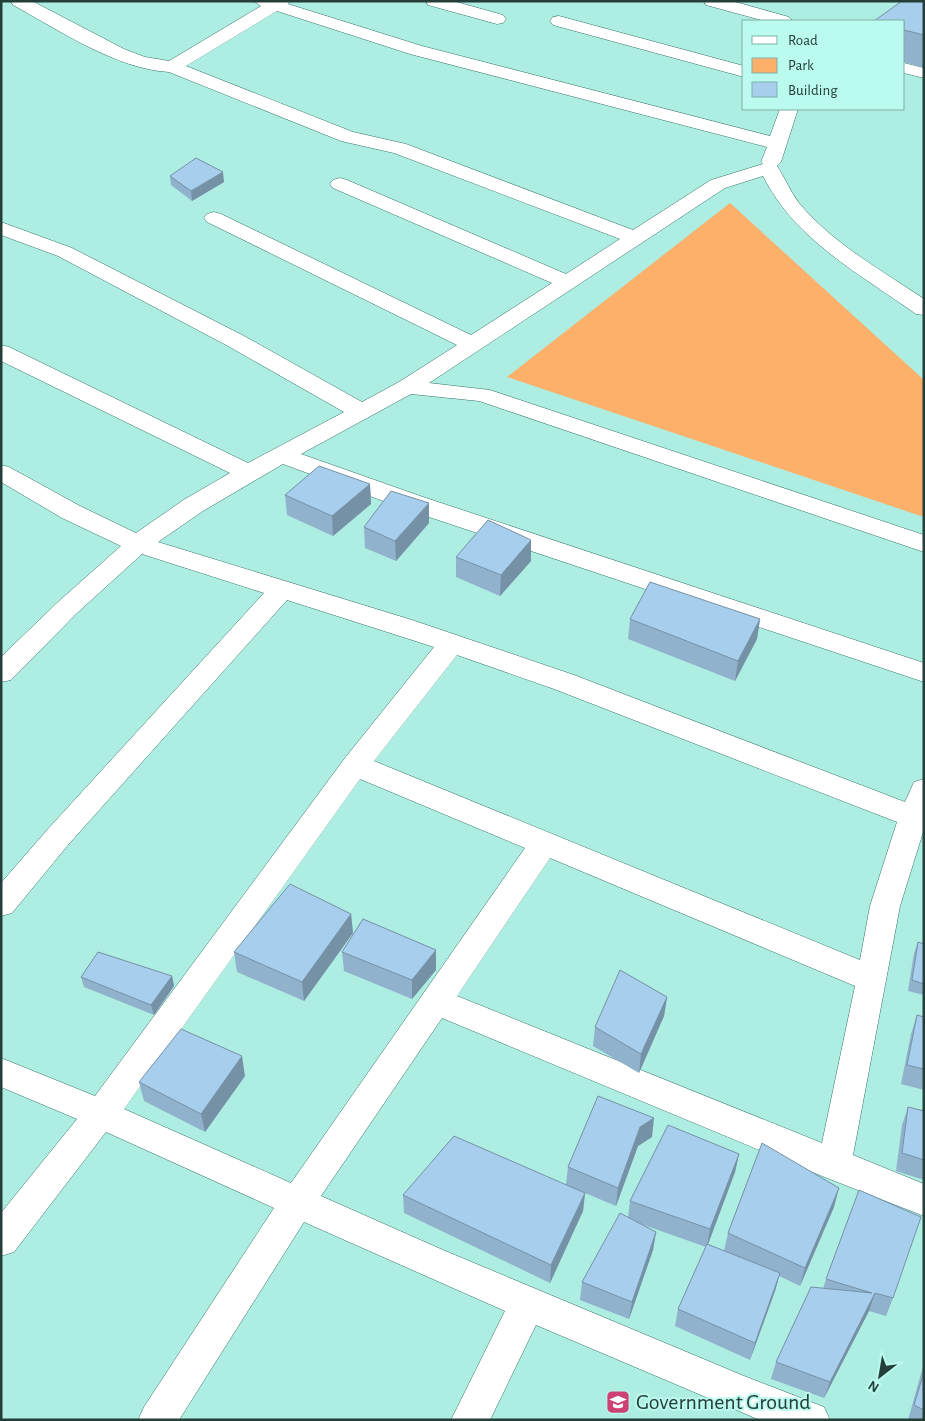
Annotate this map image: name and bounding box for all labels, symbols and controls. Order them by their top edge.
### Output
legend [742,20,905,110]
text: Road [788,33,818,48]
text: Park [788,58,814,73]
text: Building [788,83,838,98]
north arrow [855,1351,905,1401]
text: N [866,1378,882,1395]
school or university icon: Government Ground [605,1389,631,1415]
place label: Government Ground [636,1391,811,1413]

